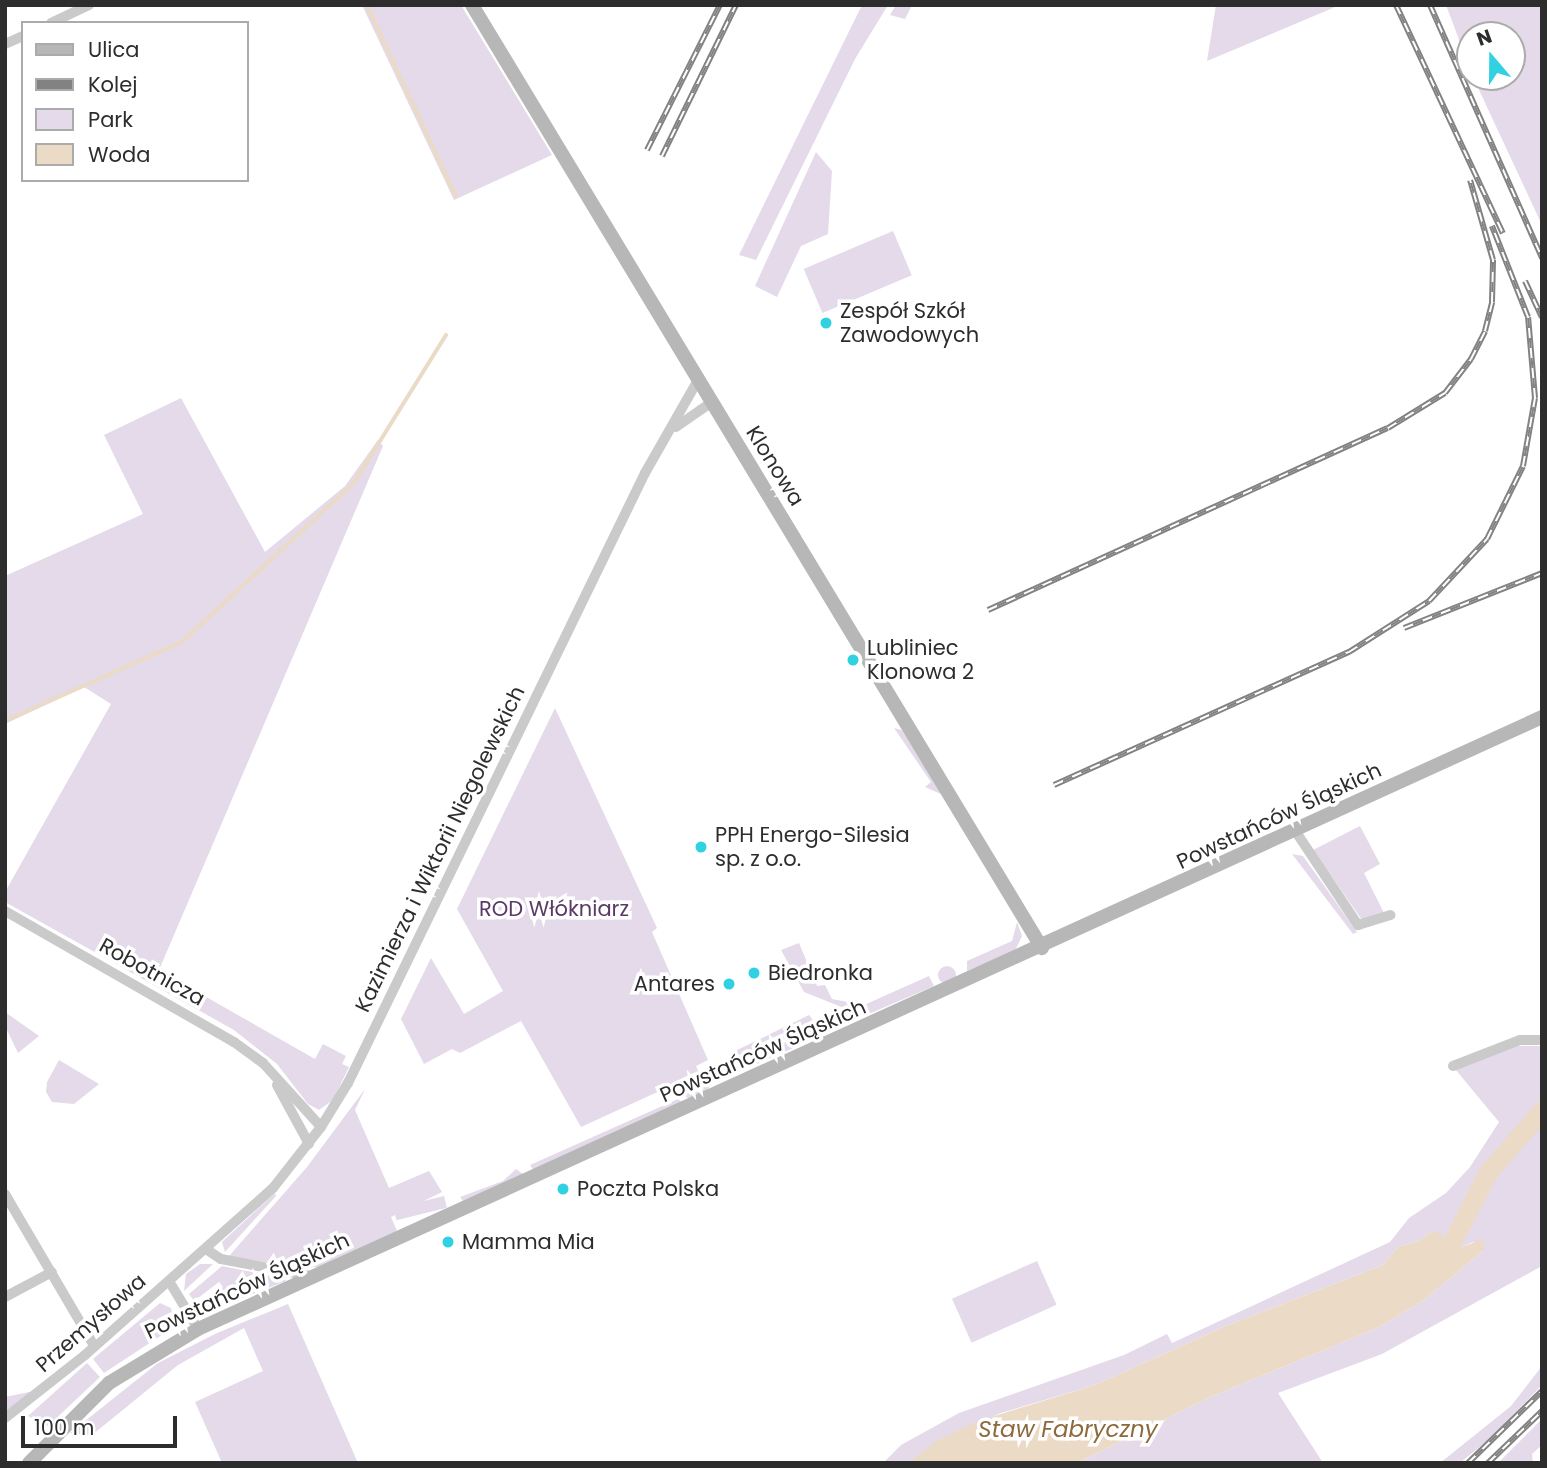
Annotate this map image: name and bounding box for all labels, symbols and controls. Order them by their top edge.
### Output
legend [21,21,248,182]
north arrow [1456,21,1526,91]
text: N [1473,23,1496,53]
text: Ulica [88,35,139,64]
text: Kolej [88,70,137,99]
text: Park [88,105,133,134]
text: Woda [88,140,150,169]
place label: Zespół Szkół Zawodowych [840,298,979,348]
marker: Zespół Szkół Zawodowych [818,315,834,331]
street label: Klonowa [741,421,809,511]
place label: Lubliniec Klonowa 2 [867,635,974,685]
marker: Lubliniec Klonowa 2 [845,652,861,668]
street label: Kazimierza i Wiktorii Niegolewskich [350,682,530,1016]
street label: Powstańców Śląskich [1173,757,1385,875]
place label: PPH Energo-Silesia sp. z o.o. [715,822,910,872]
marker: PPH Energo-Silesia sp. z o.o. [693,839,709,855]
park label: ROD Włókniarz [479,896,629,922]
street label: Robotnicza [95,933,209,1011]
place label: Biedronka [768,960,873,986]
marker: Biedronka [746,965,762,981]
place label: Antares [634,971,715,997]
marker: Antares [721,976,737,992]
street label: Powstańców Śląskich [656,994,870,1108]
place label: Poczta Polska [577,1176,719,1202]
marker: Poczta Polska [555,1181,571,1197]
street label: Powstańców Śląskich [141,1227,353,1345]
place label: Mamma Mia [462,1229,595,1255]
marker: Mamma Mia [440,1234,456,1250]
street label: Przemysłowa [31,1269,151,1377]
scale bar [24,1402,180,1446]
text: 100 m [34,1413,94,1442]
water label: Staw Fabryczny [978,1415,1158,1443]

